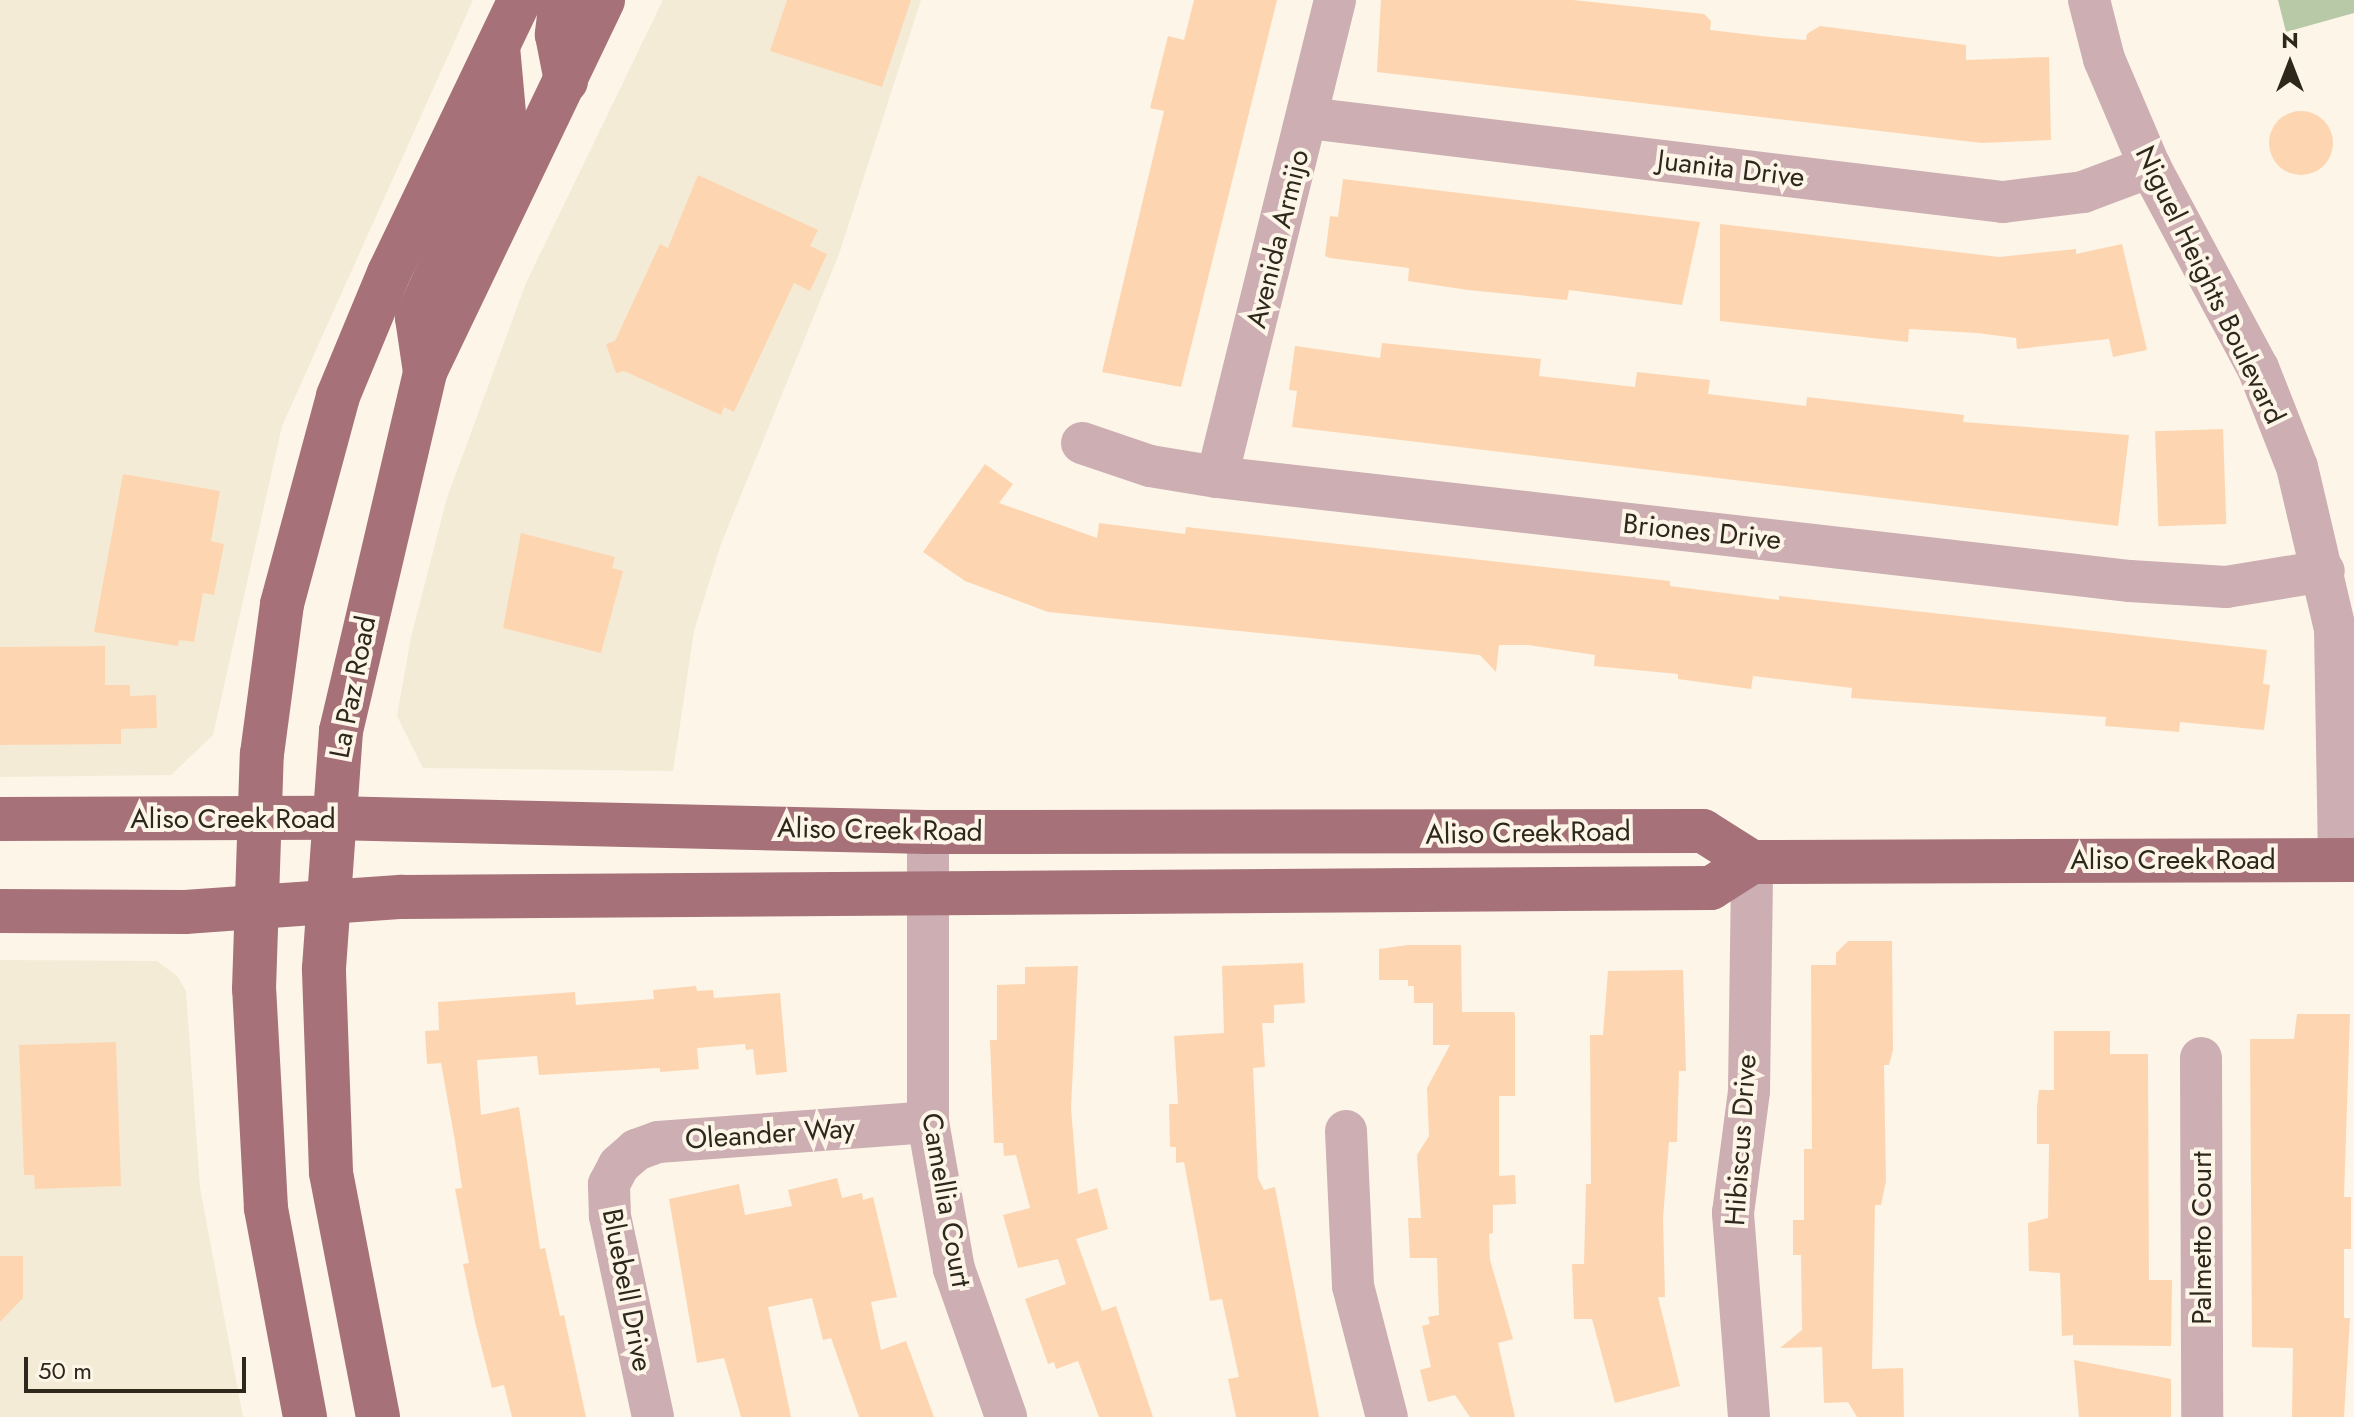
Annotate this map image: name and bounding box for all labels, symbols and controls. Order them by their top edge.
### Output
north arrow [2250,24,2330,104]
text: N [2281,24,2299,56]
street label: Niguel Heights Boulevard [2128,141,2292,429]
street label: Juanita Drive [1656,143,1806,195]
street label: Avenida Armijo [1240,146,1316,332]
street label: Briones Drive [1621,507,1783,557]
street label: La Paz Road [323,613,383,761]
street label: Aliso Creek Road [130,802,336,836]
street label: Aliso Creek Road [777,811,983,849]
street label: Aliso Creek Road [1425,814,1631,852]
street label: Aliso Creek Road [2070,843,2276,877]
street label: Hibiscus Drive [1718,1053,1764,1227]
street label: Camellia Court [914,1110,978,1290]
street label: Oleander Way [684,1111,856,1157]
street label: Palmetto Court [2185,1151,2219,1325]
street label: Bluebell Drive [595,1206,659,1374]
scale bar [28,1341,250,1391]
text: 50 m [38,1353,92,1388]

